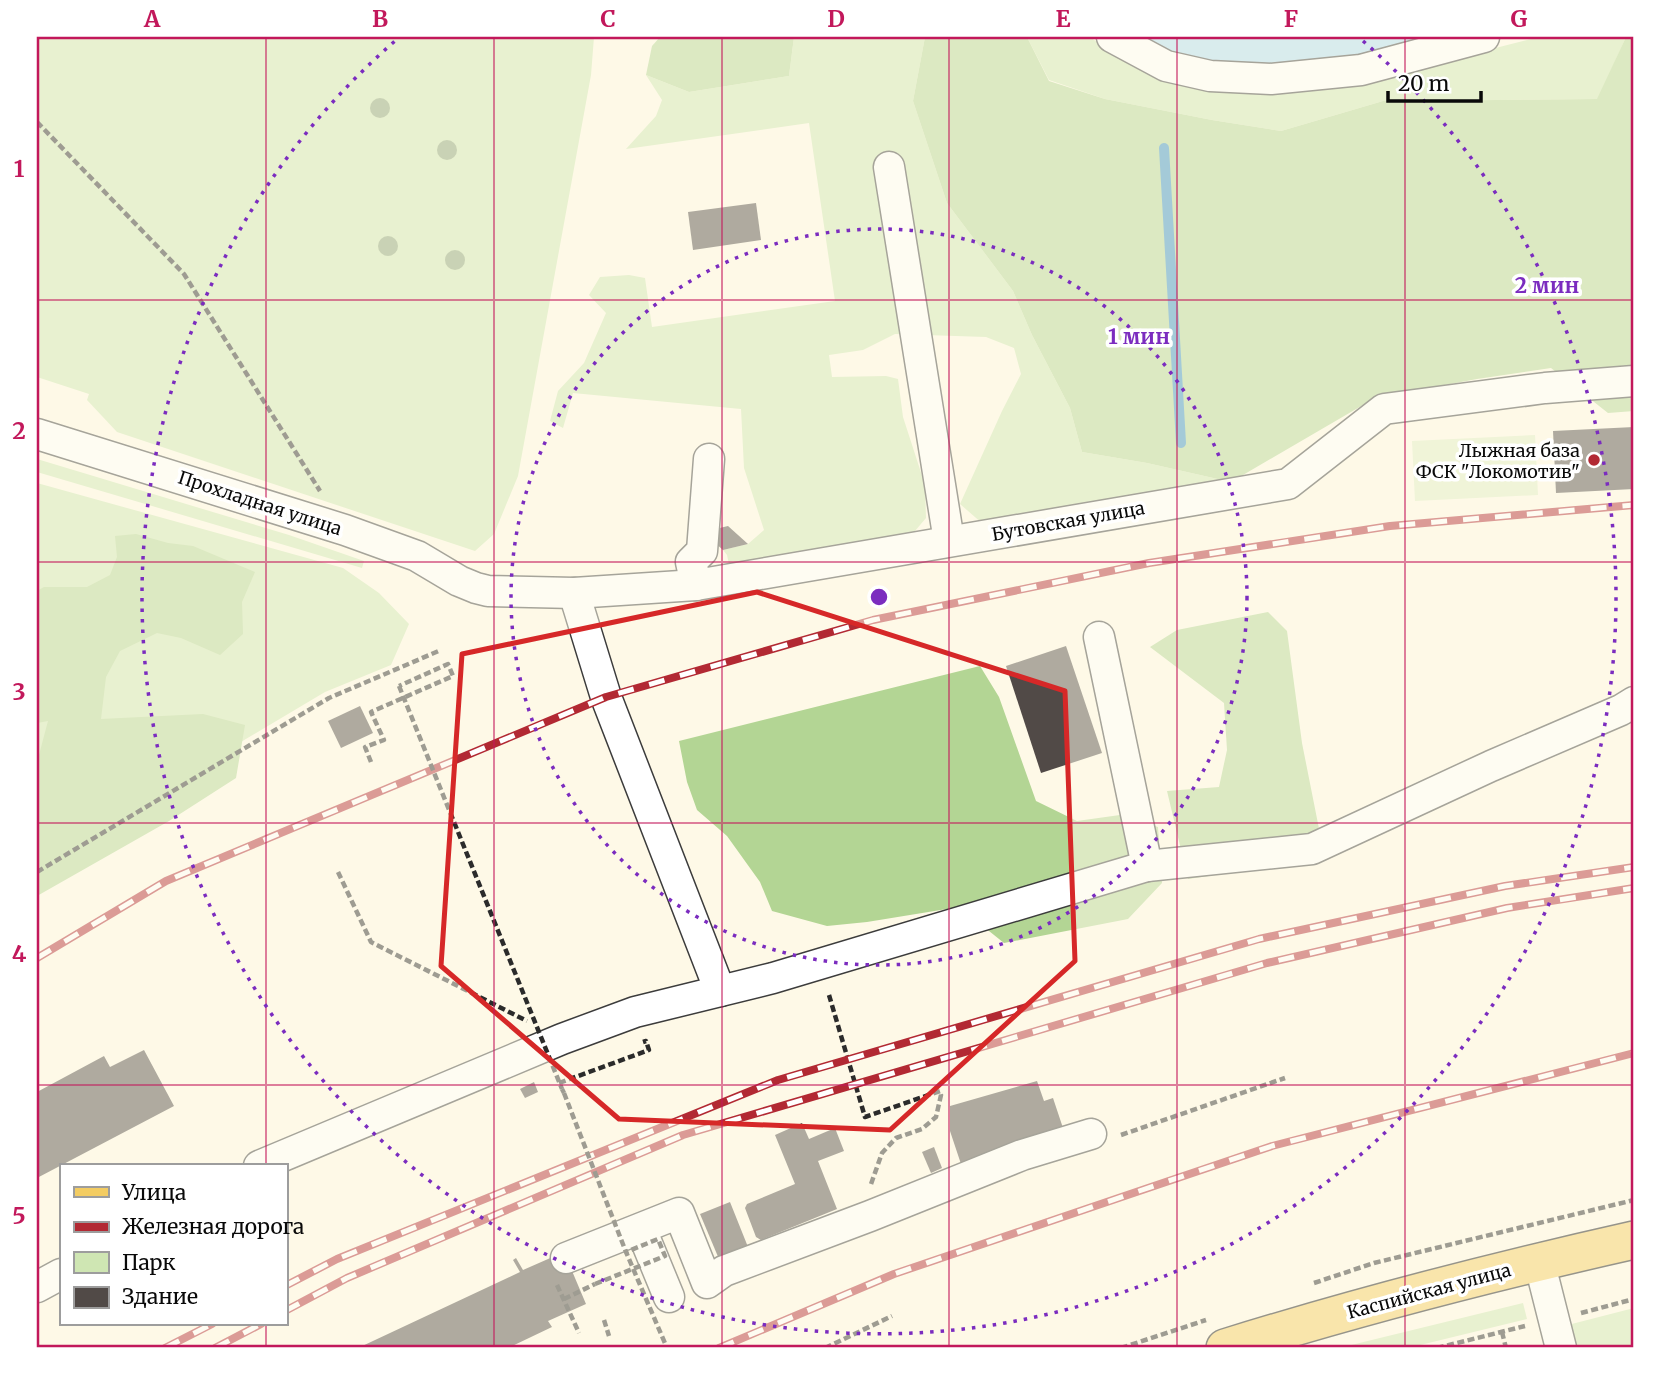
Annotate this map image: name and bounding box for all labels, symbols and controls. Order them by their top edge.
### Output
text: A [143,4,161,33]
text: B [372,4,388,33]
text: C [600,4,616,33]
text: D [827,4,845,33]
text: E [1055,4,1071,33]
text: F [1284,4,1298,33]
text: G [1511,4,1528,33]
scale bar [1388,60,1480,104]
text: 20 m [1398,70,1450,97]
text: 1 [14,154,25,183]
text: 2 мин [1515,272,1579,299]
text: 1 мин [1108,323,1170,350]
text: 2 [12,416,26,445]
place label: Лыжная база ФСК "Локомотив" [1416,439,1580,483]
marker: Лыжная база ФСК "Локомотив" [1586,452,1602,468]
street label: Прохладная улица [175,466,345,540]
street label: Бутовская улица [990,496,1147,546]
centre of rings [867,585,891,609]
text: 3 [12,677,26,706]
text: 4 [12,939,27,968]
legend [60,1164,287,1326]
text: Улица [121,1179,186,1206]
text: 5 [12,1201,26,1230]
text: Железная дорога [122,1213,304,1240]
text: Парк [122,1249,176,1276]
street label: Каспийская улица [1345,1258,1514,1324]
text: Здание [122,1283,198,1310]

